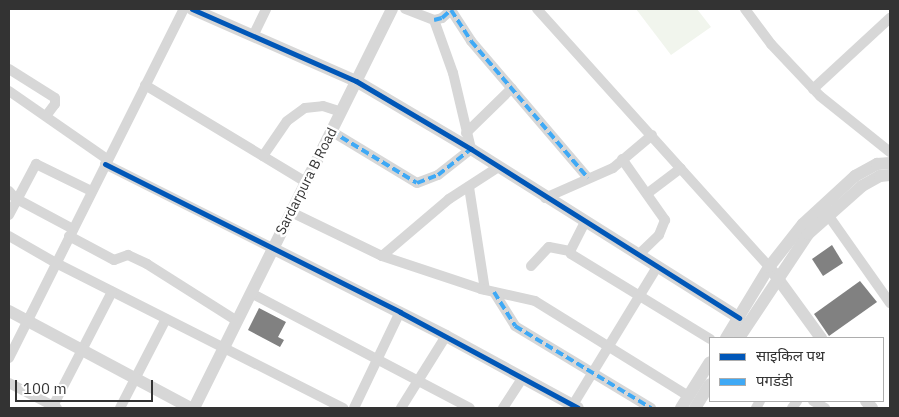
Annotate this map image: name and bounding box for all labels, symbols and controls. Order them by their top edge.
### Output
street label: Sardarpura B Road [272,125,340,237]
legend [709,337,884,402]
text: साइकिल पथ [756,346,825,365]
scale bar [18,370,155,402]
text: पगडंडी [756,371,793,390]
text: 100 m [23,379,67,398]

